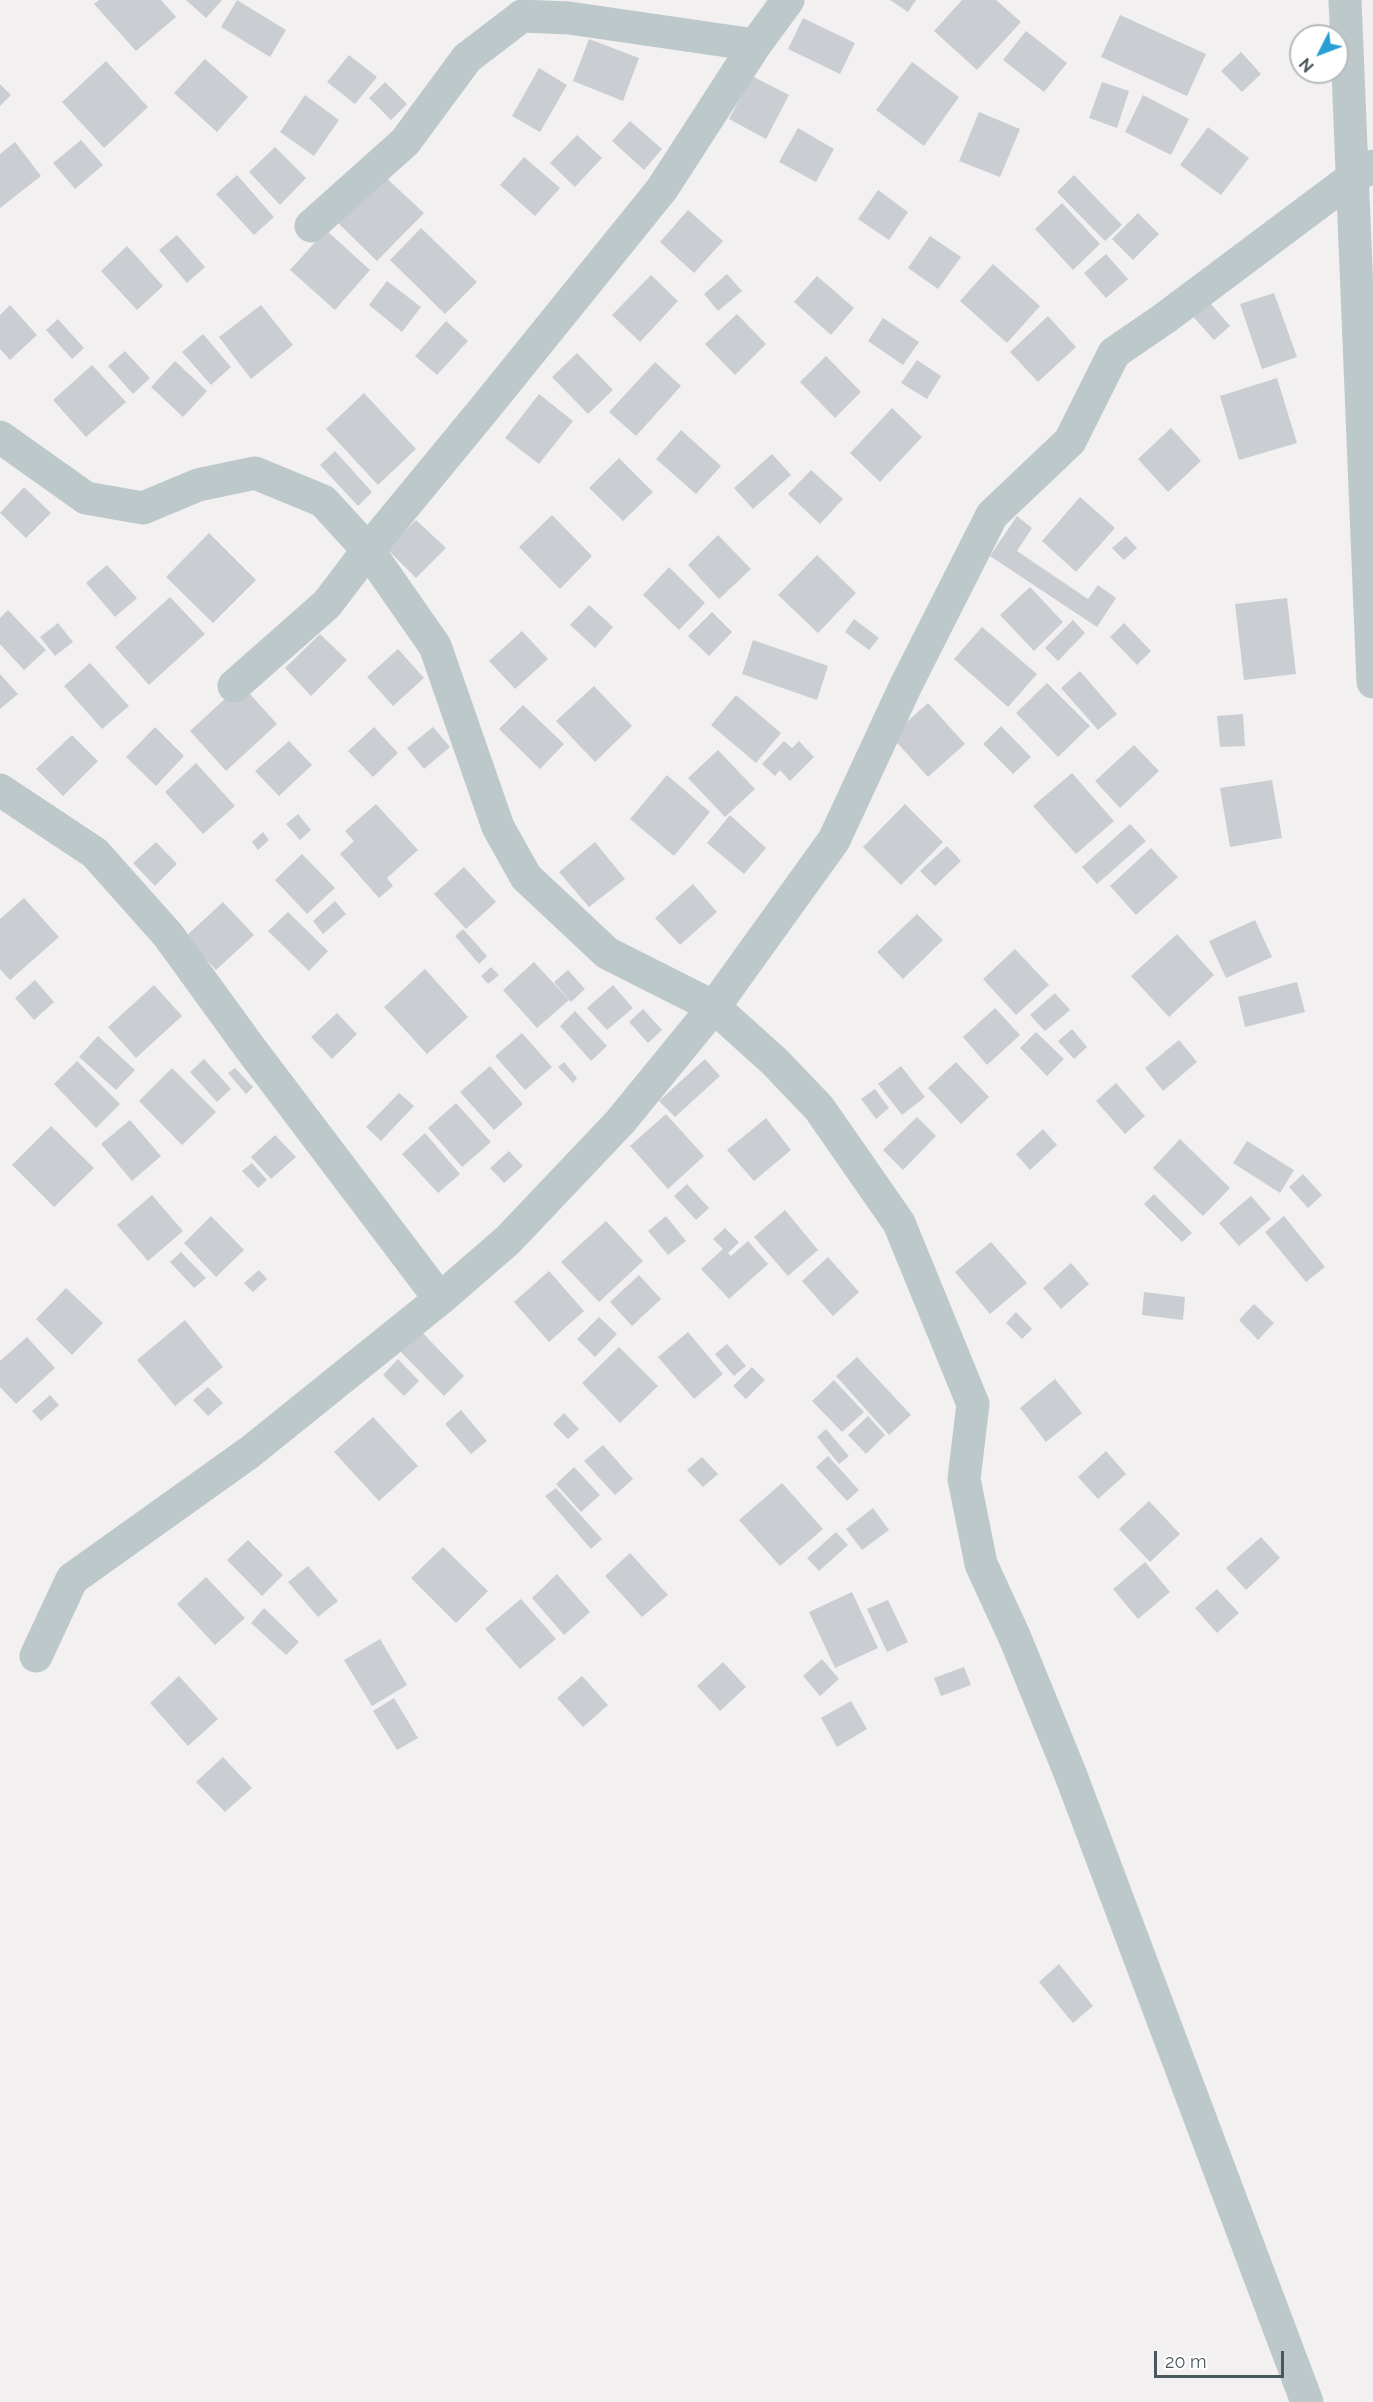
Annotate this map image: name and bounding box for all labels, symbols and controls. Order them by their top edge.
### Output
north arrow [1289,24,1349,84]
text: N [1296,54,1318,76]
scale bar [1157,2339,1288,2377]
text: 20 m [1165,2351,1207,2372]

